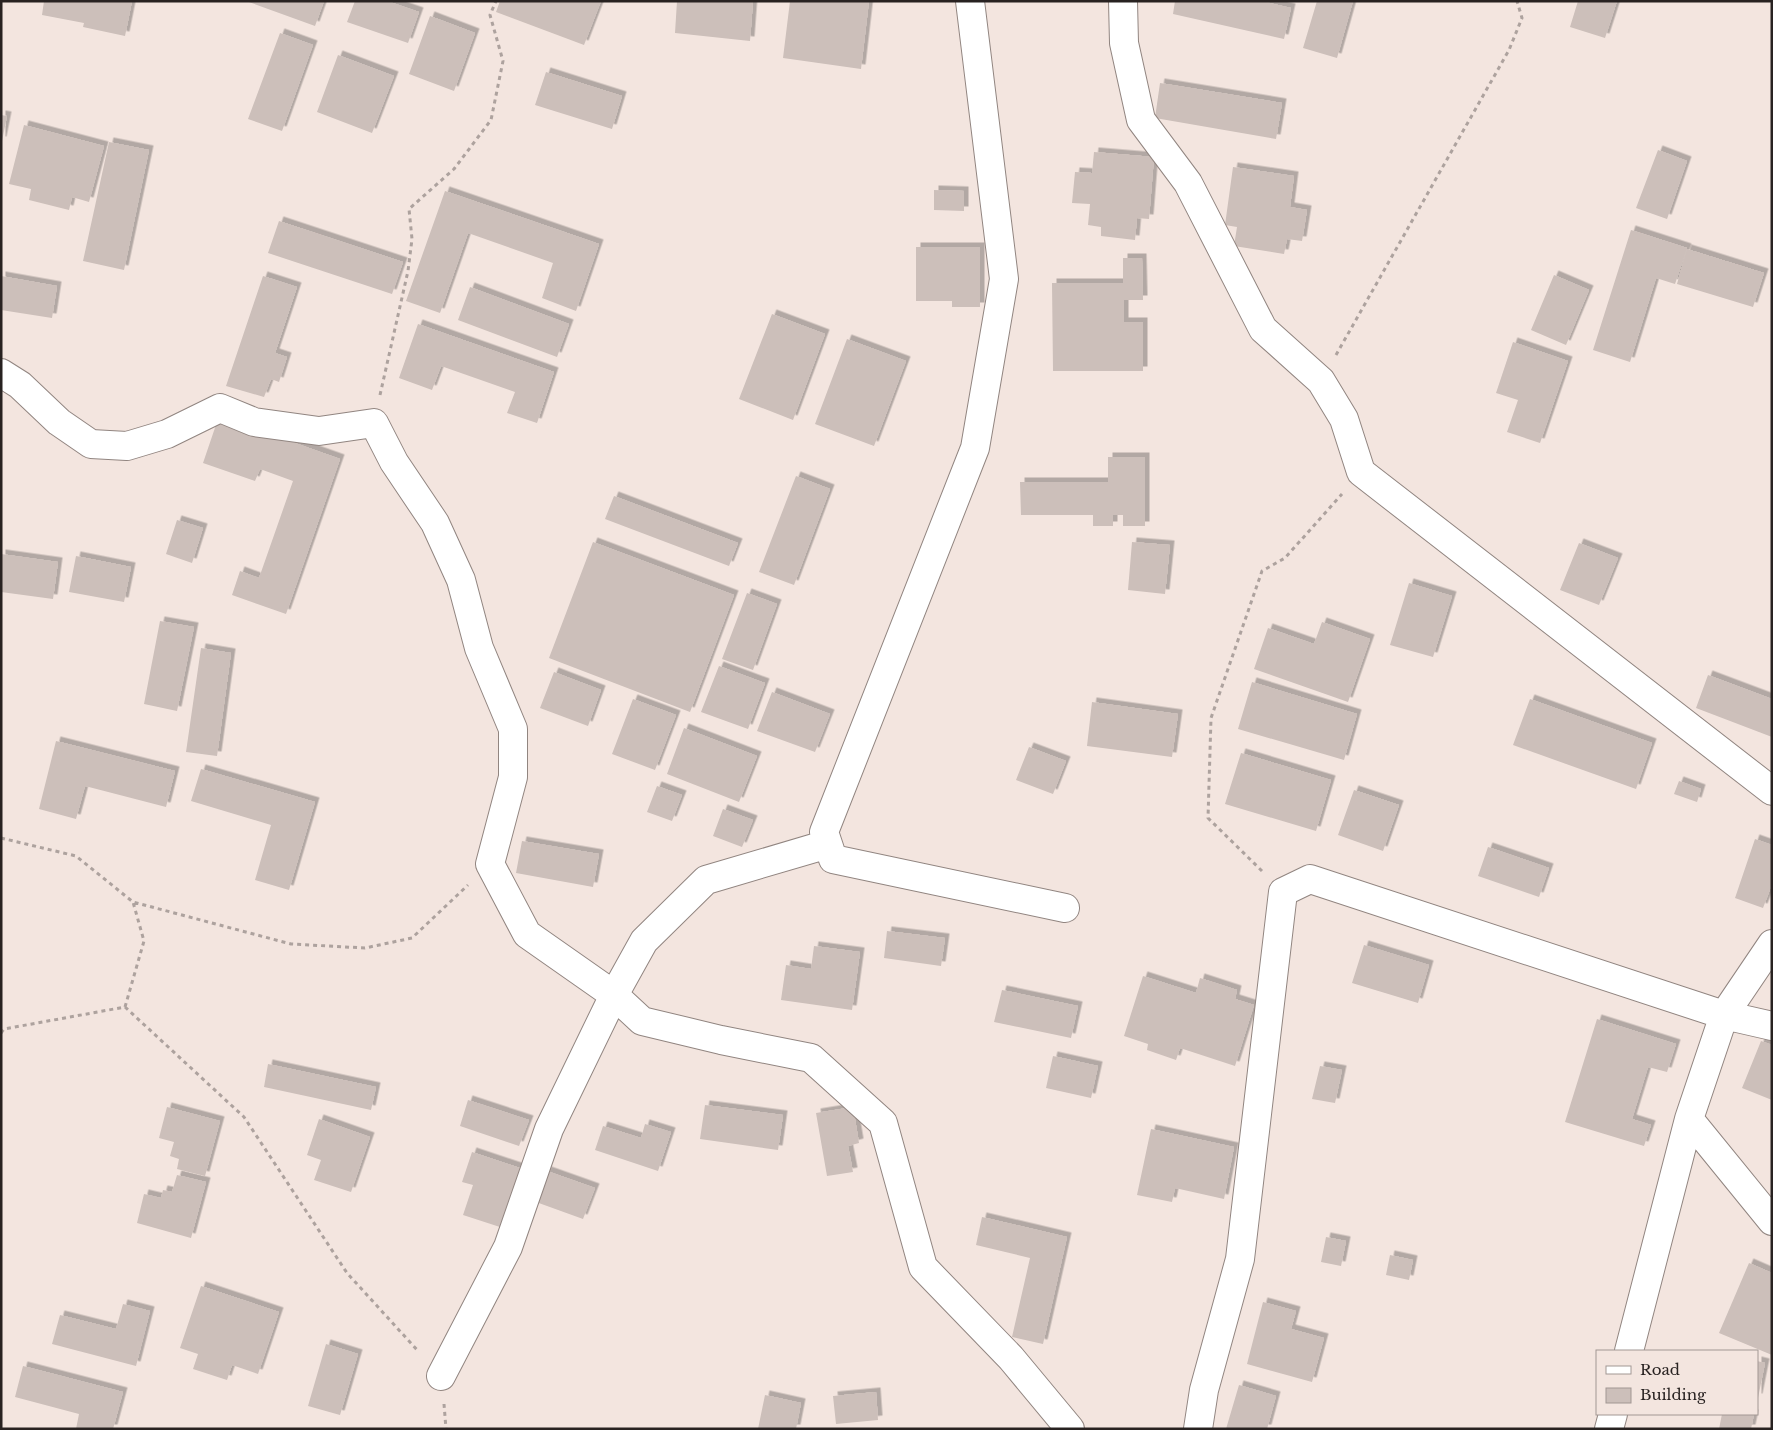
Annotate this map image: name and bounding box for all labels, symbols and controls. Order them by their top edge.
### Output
legend [1596,1350,1758,1415]
text: Road [1640,1360,1680,1379]
text: Building [1640,1385,1707,1404]

